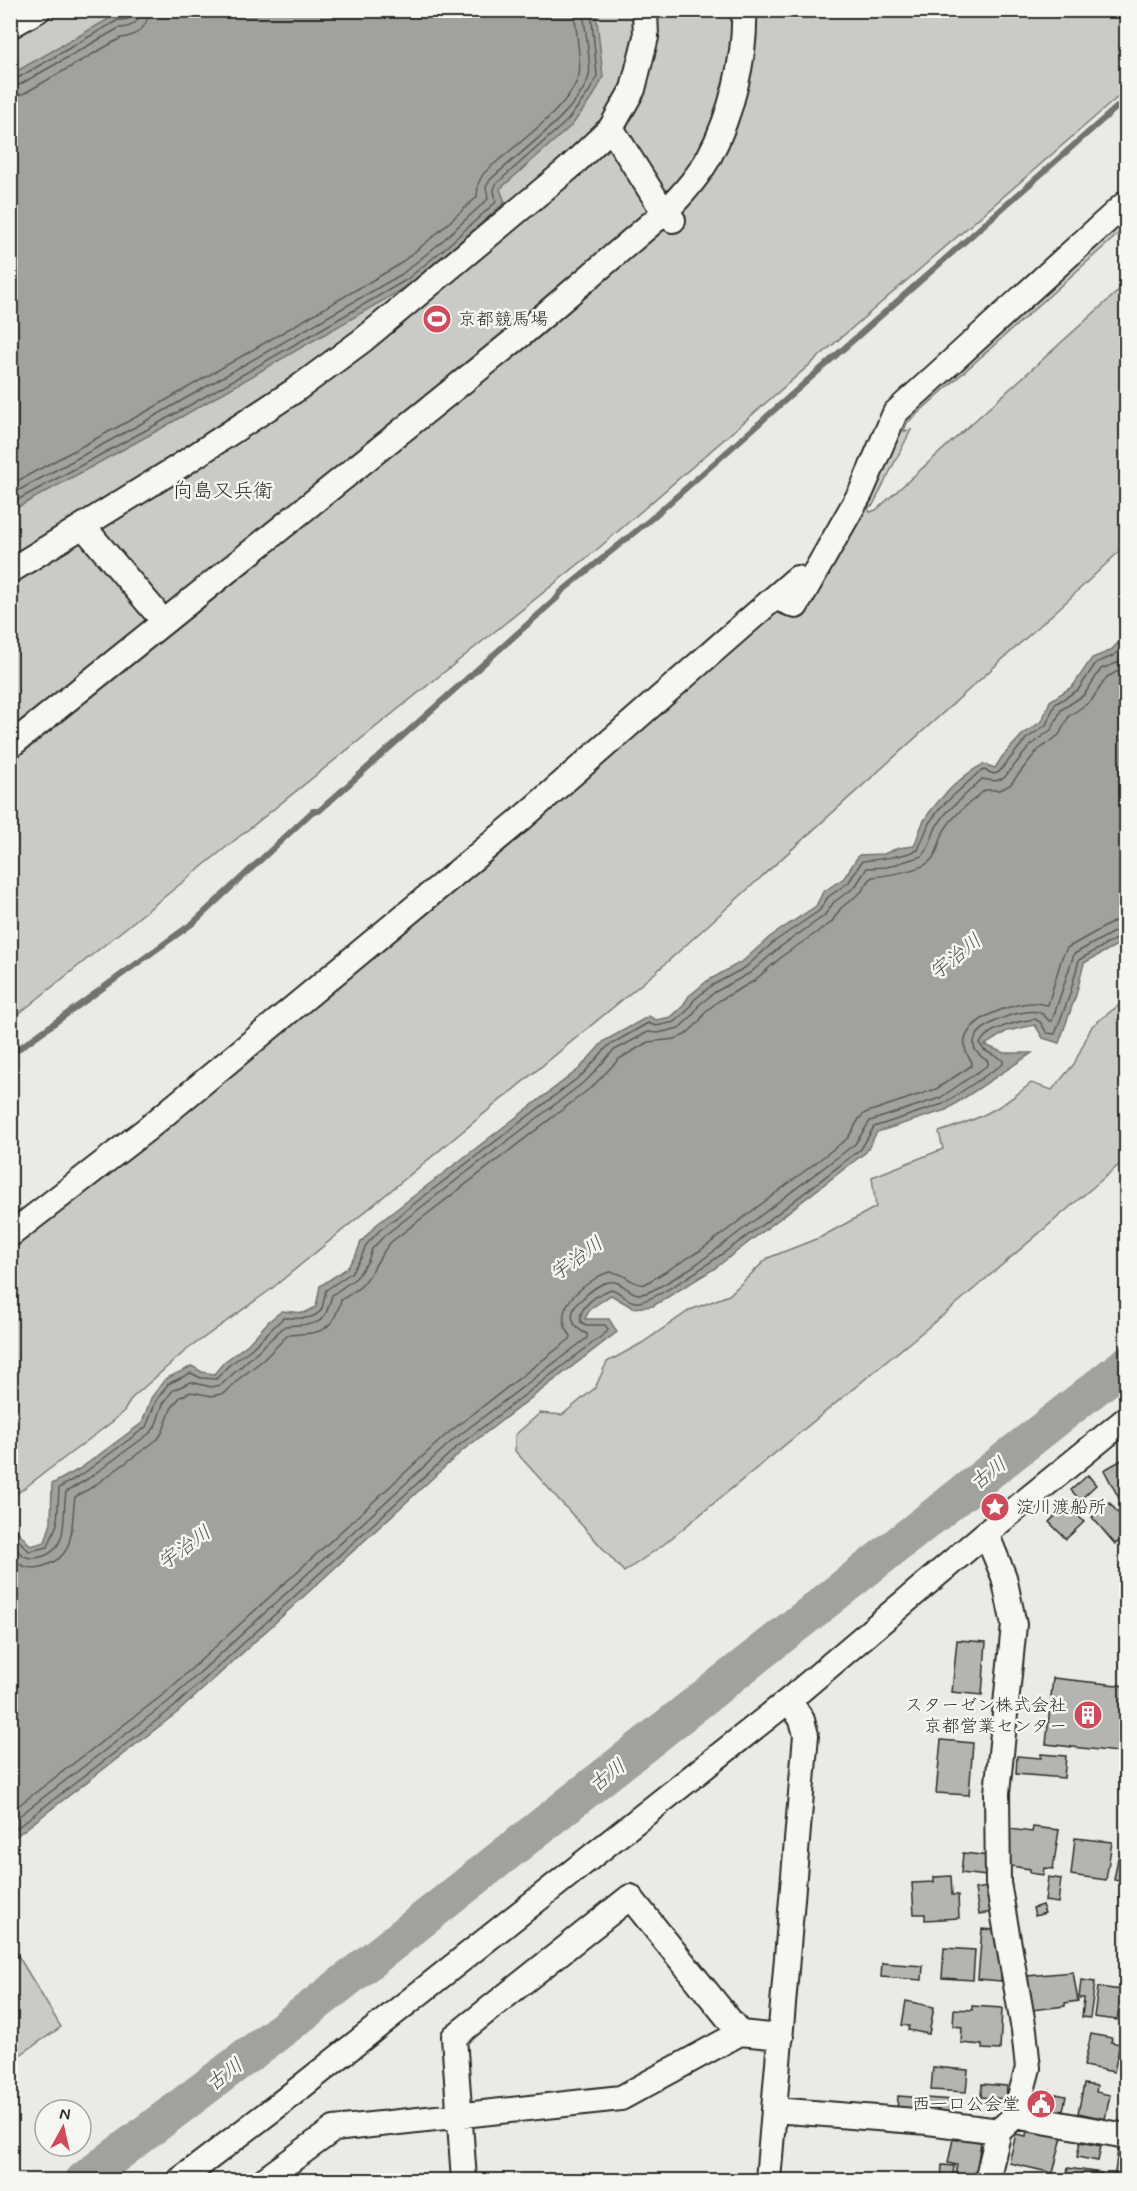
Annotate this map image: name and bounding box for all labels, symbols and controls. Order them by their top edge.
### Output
sports icon: 京都競馬場 [421,303,453,335]
place label: 京都競馬場 [458,308,548,332]
district label: 向島又兵衛 [173,478,273,505]
water label: 宇治川 [924,928,988,987]
water label: 宇治川 [545,1231,609,1288]
water label: 古川 [965,1451,1013,1497]
place icon: 淀川渡船所 [979,1491,1011,1523]
place label: 淀川渡船所 [1016,1496,1106,1520]
water label: 宇治川 [153,1520,217,1577]
place label: スターゼン株式会社 京都営業センター [905,1694,1067,1739]
building icon: スターゼン株式会社 京都営業センター [1072,1699,1104,1731]
water label: 古川 [584,1753,632,1799]
water label: 古川 [201,2052,249,2098]
public building icon: 西一口公会堂 [1025,2088,1057,2120]
place label: 西一口公会堂 [912,2093,1020,2117]
north arrow [33,2098,93,2158]
text: N [58,2103,72,2126]

